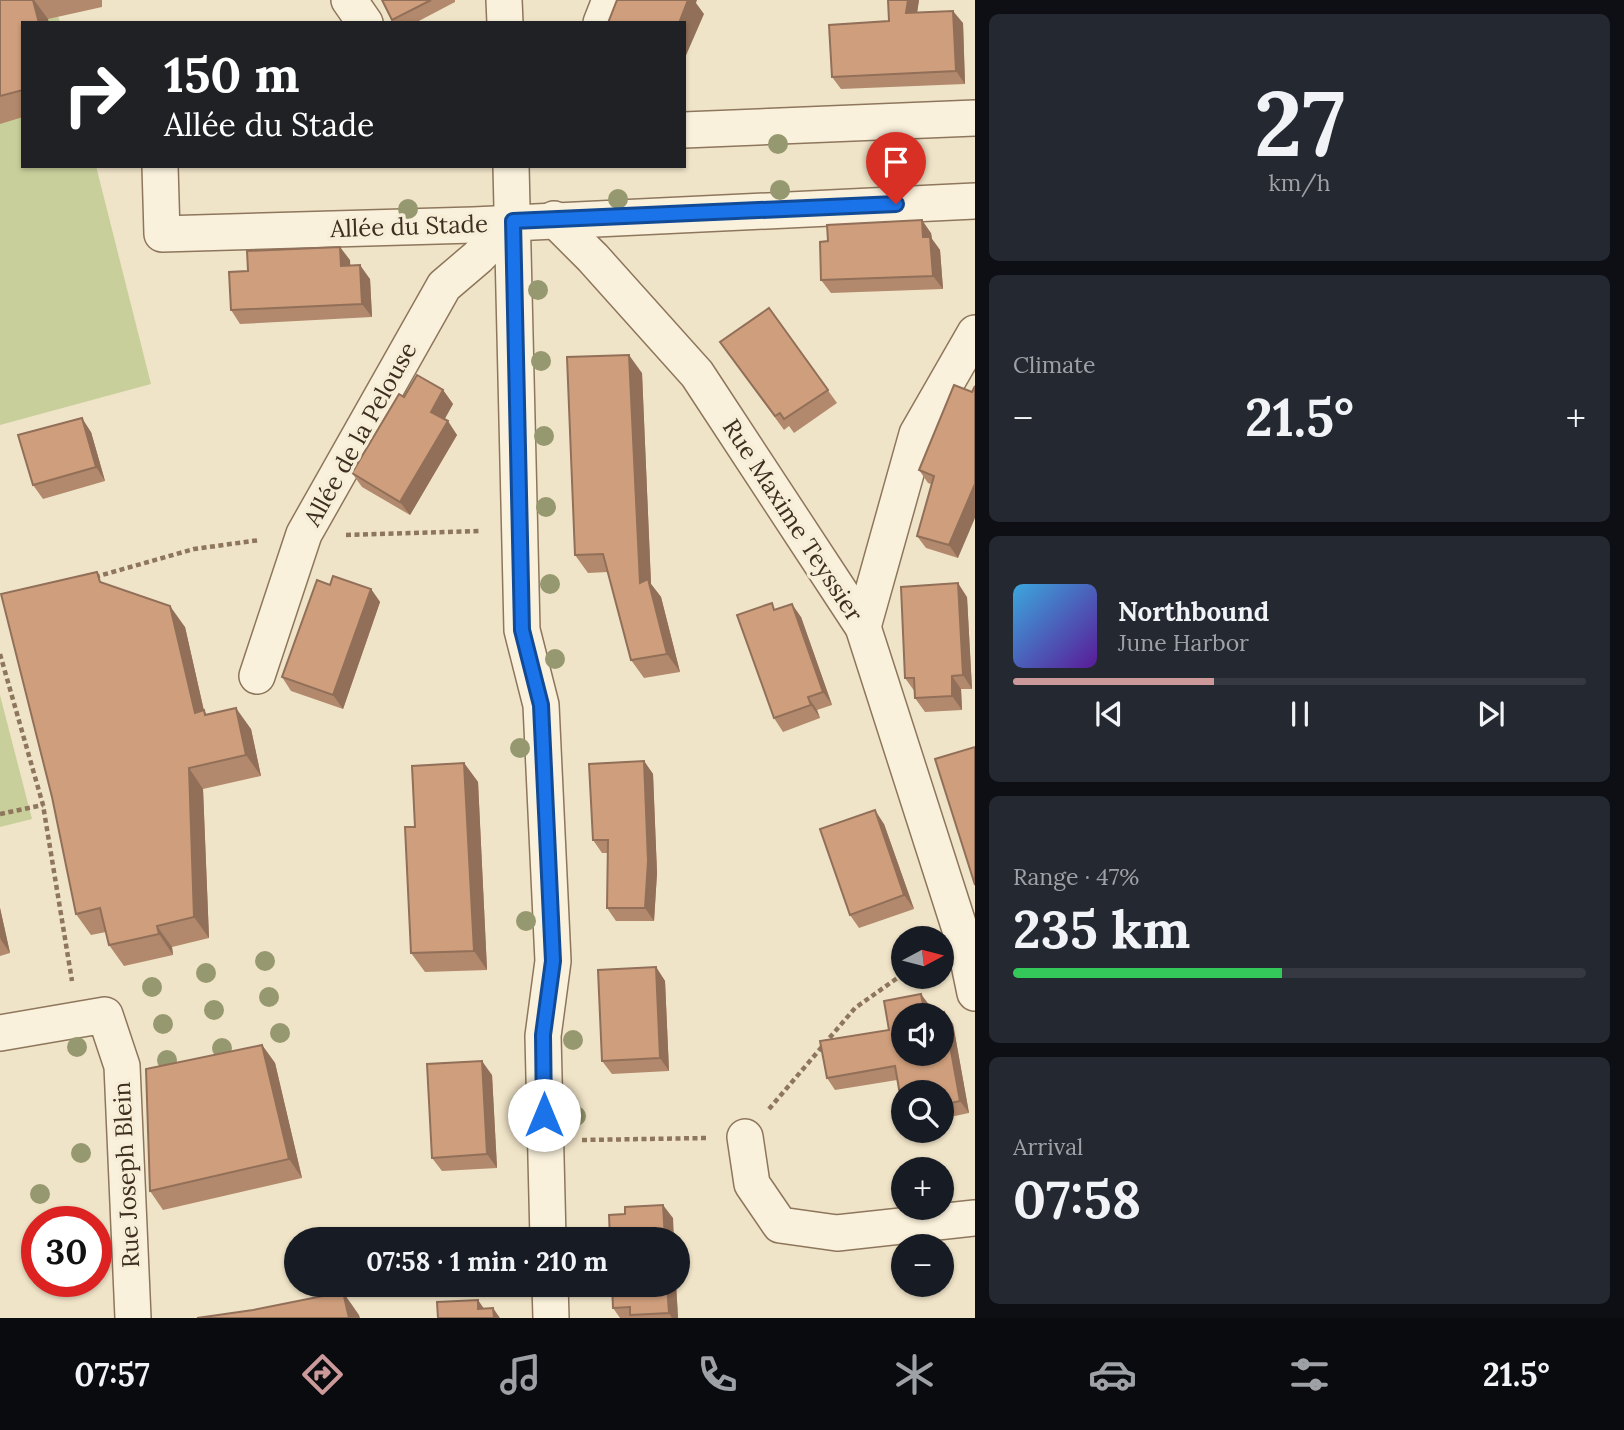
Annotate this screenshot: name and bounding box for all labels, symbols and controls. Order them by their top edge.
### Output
text: 150 m [164,43,300,105]
icon: right [49,49,140,140]
text: 27 [1254,64,1345,181]
text: Allée du Stade [164,104,374,145]
pin [866,132,926,204]
icon: arrive [877,143,915,181]
text: km/h [1268,168,1331,197]
street label: Allée du Stade [329,208,488,244]
street label: Allée de la Pelouse [296,337,423,532]
text: Climate [1013,350,1095,379]
text: 21.5° [1245,384,1354,450]
text: − [1013,394,1033,442]
text: + [1566,394,1586,442]
street label: Rue Maxime Teyssier [716,413,870,628]
text: Northbound [1118,595,1269,628]
text: June Harbor [1118,628,1249,657]
icon: previous [1090,695,1128,733]
icon: pause [1281,695,1319,733]
icon: next [1472,695,1510,733]
text: Range · 47% [1013,862,1139,891]
text: 235 km [1013,896,1190,962]
north arrow [891,926,954,989]
map controls [891,926,954,1297]
button: sound [891,1003,954,1066]
position arrow [507,1078,581,1152]
button: search [891,1080,954,1143]
street label: Rue Joseph Blein [106,1081,146,1269]
text: Arrival [1013,1132,1083,1161]
button: + [891,1157,954,1220]
text: 07:58 [1013,1166,1141,1232]
speed limit sign: 30 [21,1206,112,1297]
button: − [891,1234,954,1297]
text: 07:58 · 1 min · 210 m [366,1245,608,1278]
icon: directions [298,1350,347,1399]
icon: music [496,1350,545,1399]
icon: phone [693,1350,742,1399]
icon: climate [890,1350,939,1399]
icon: car [1088,1350,1137,1399]
icon: filters [1285,1350,1334,1399]
text: 07:57 [74,1354,150,1395]
text: 21.5° [1483,1354,1550,1395]

